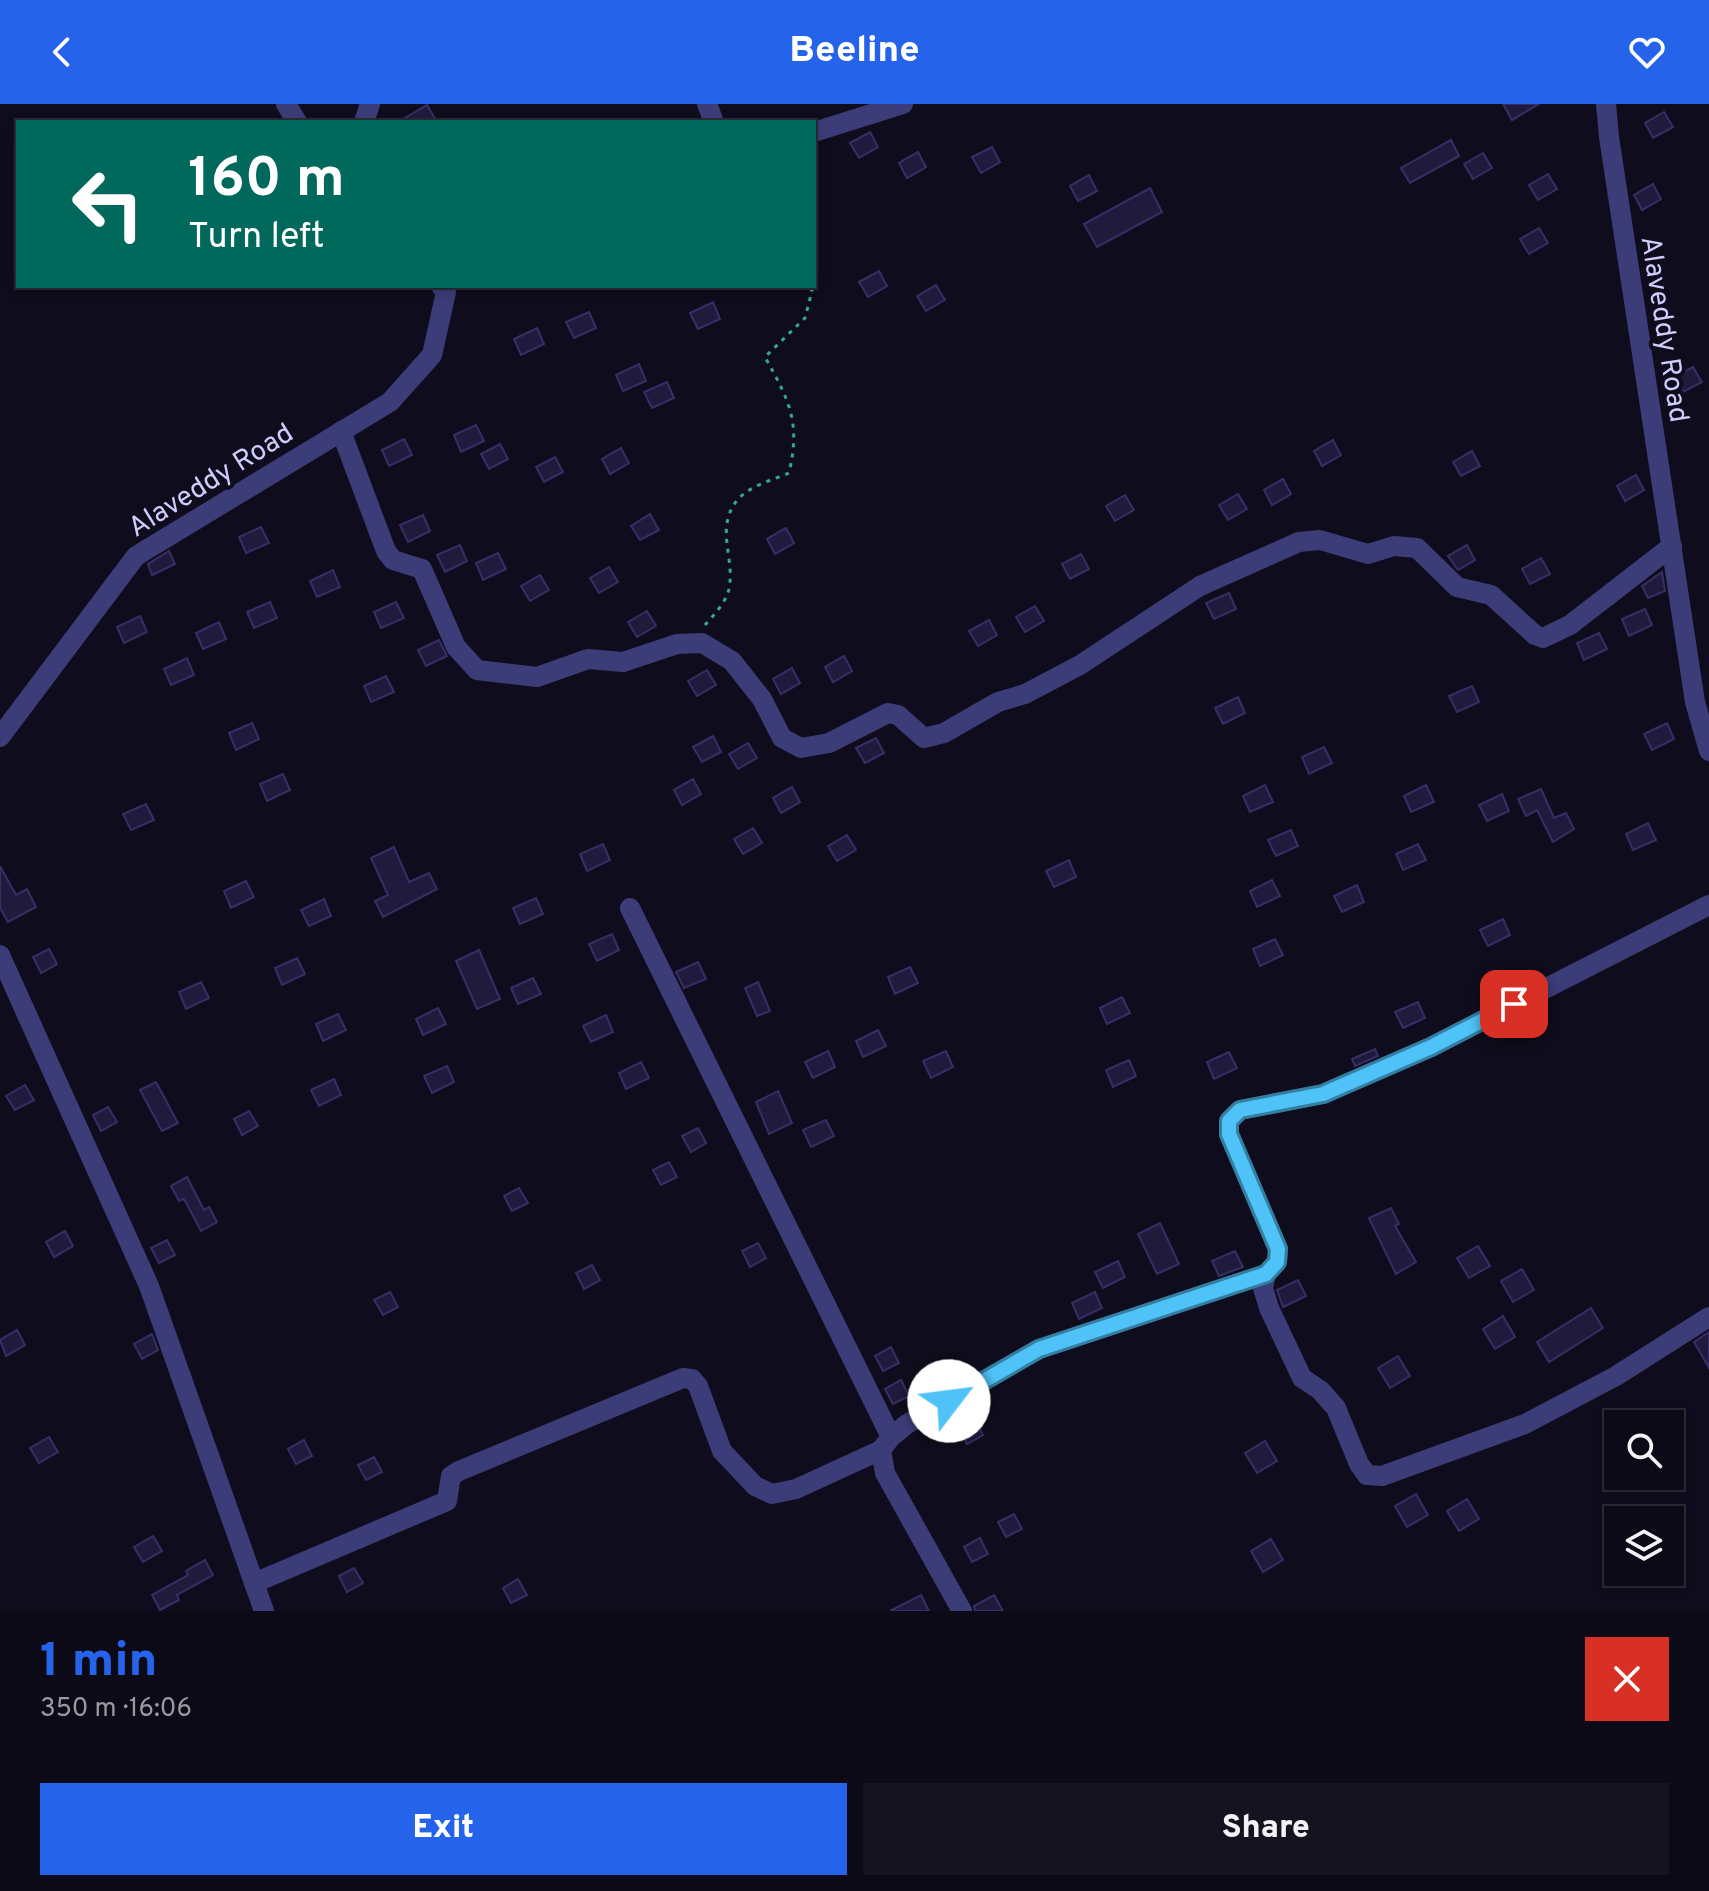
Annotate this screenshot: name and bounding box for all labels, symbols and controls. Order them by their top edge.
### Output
text: Beeline [789,29,920,75]
icon: back [40,30,84,74]
icon: heart [1625,30,1669,74]
text: 160 m [188,146,345,216]
icon: left [56,152,160,256]
text: Turn left [188,215,325,261]
street label: Alaveddy Road [1631,234,1696,425]
street label: Alaveddy Road [122,416,301,547]
pin [1480,970,1548,1038]
icon: arrive [1492,982,1536,1026]
position arrow [907,1359,991,1443]
map controls [1604,1410,1684,1586]
button: search [1604,1410,1684,1490]
button: layers [1604,1506,1684,1586]
text: 1 min [40,1633,157,1693]
button: close [1585,1637,1669,1721]
text: 350 m · 16:06 [40,1693,192,1726]
button: Exit [40,1783,847,1875]
button: Share [863,1783,1669,1875]

